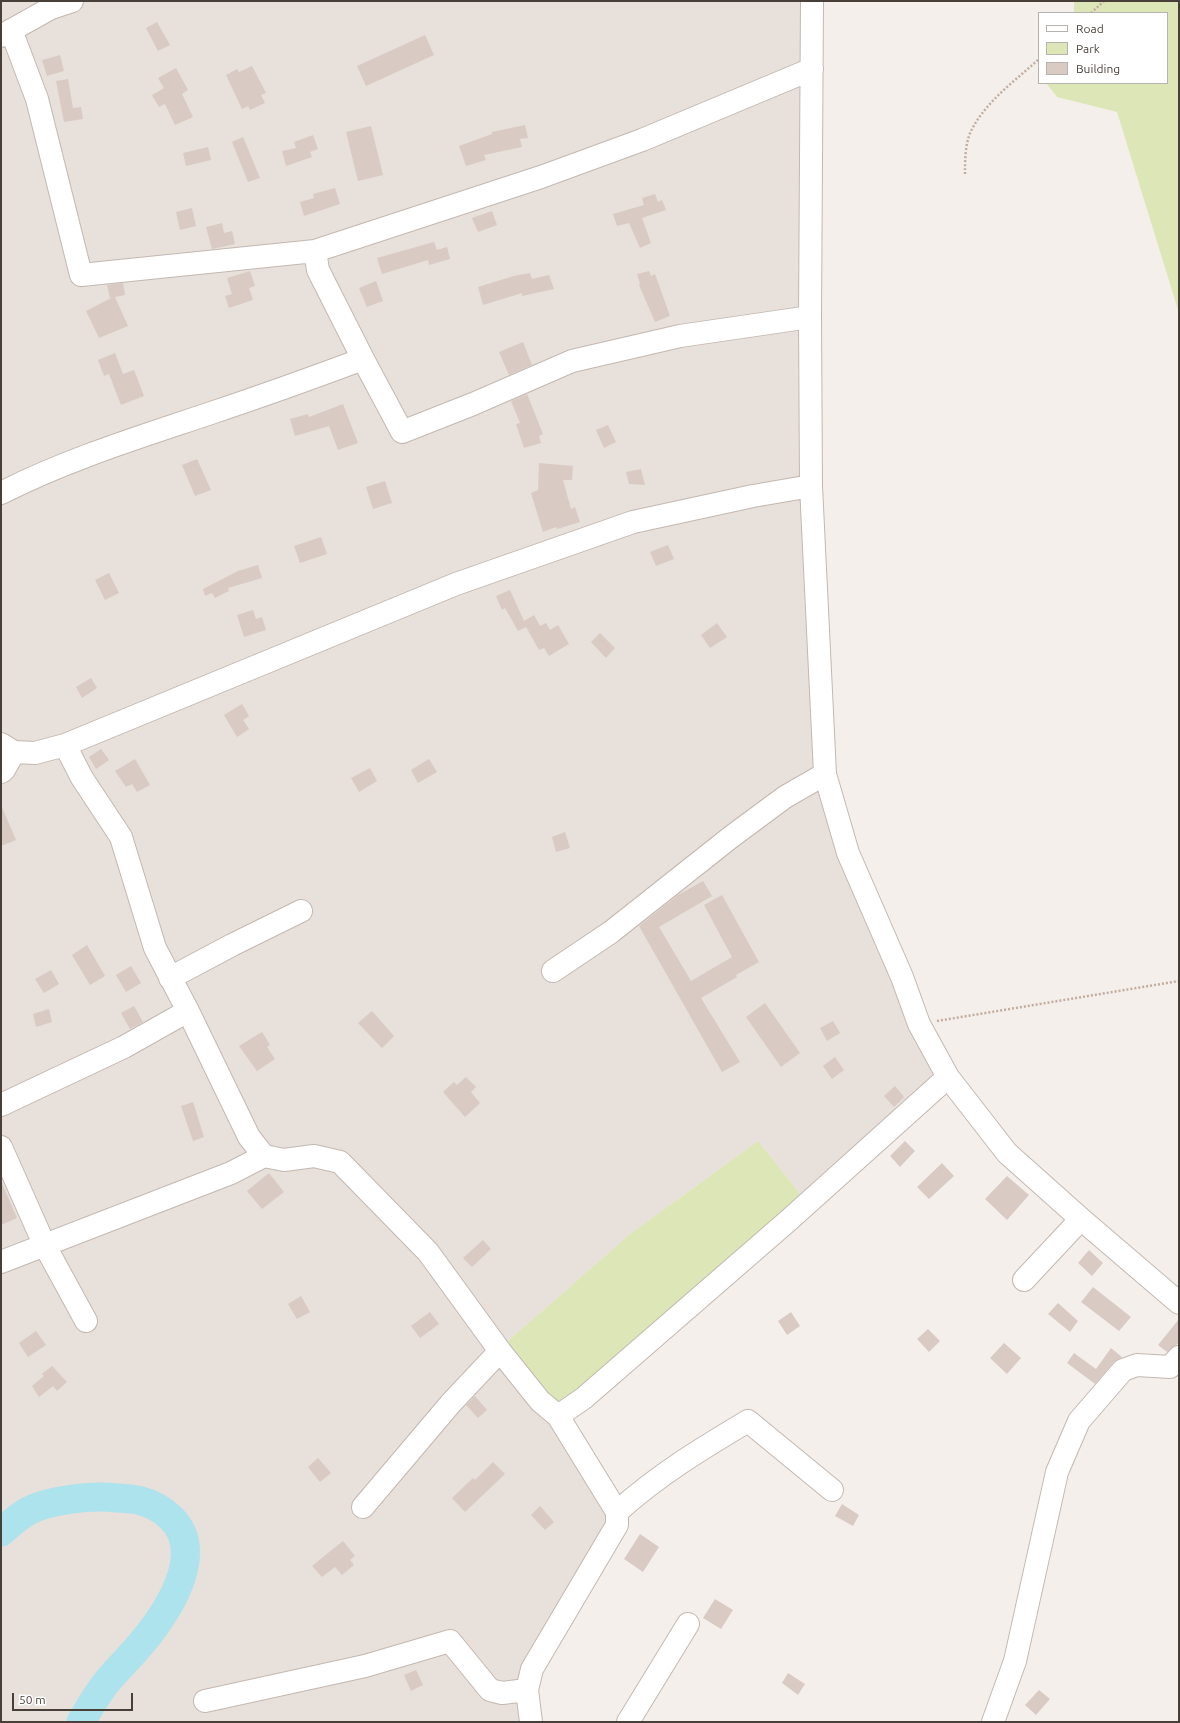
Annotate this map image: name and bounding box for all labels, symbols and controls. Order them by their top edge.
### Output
legend [1038,12,1168,84]
text: Road [1076,22,1104,35]
text: Park [1076,42,1100,55]
text: Building [1076,62,1120,75]
scale bar [14,1685,135,1711]
text: 50 m [19,1693,46,1706]

